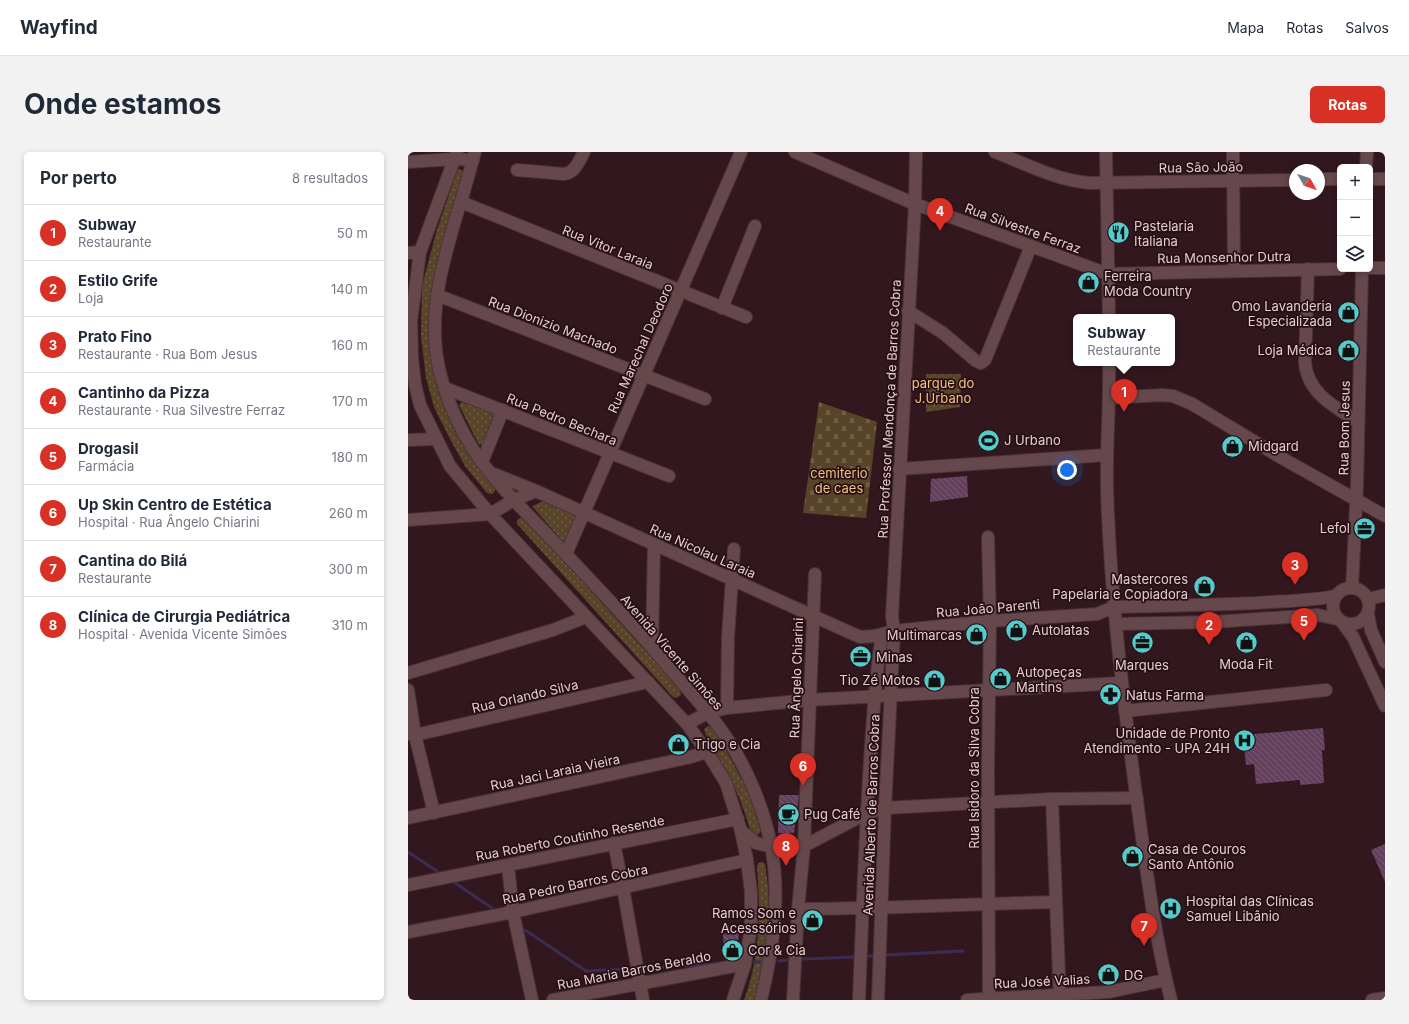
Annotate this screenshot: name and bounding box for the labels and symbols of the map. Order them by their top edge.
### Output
street label: Rua São João [1159,158,1244,176]
north arrow [1289,164,1325,200]
pin: 4 [927,198,953,231]
street label: Rua Silvestre Ferraz [963,200,1083,256]
place label: Pastelaria Italiana [1134,218,1194,249]
restaurant icon: Pastelaria Italiana [1106,220,1132,246]
street label: Rua Vitor Laraia [560,221,656,273]
street label: Rua Monsenhor Dutra [1157,248,1291,266]
place label: Ferreira Moda Country [1104,268,1192,299]
shop icon: Ferreira Moda Country [1075,270,1101,296]
street label: Rua Professor Mendonça de Barros Cobra [874,279,904,539]
street label: Rua Marechal Deodoro [604,280,676,415]
street label: Rua Dionizio Machado [486,293,620,357]
place label: Omo Lavanderia Especializada [1231,298,1332,329]
shop icon: Omo Lavanderia Especializada [1335,300,1361,326]
shop icon: Loja Médica [1335,337,1361,363]
place label: Loja Médica [1257,342,1332,358]
park label: parque do J.Urbano [912,375,975,406]
pin: 1 [1111,379,1137,412]
street label: Rua Bom Jesus [1335,380,1353,476]
street label: Rua Pedro Bechara [504,390,620,448]
sports icon: J Urbano [975,427,1001,453]
place label: J Urbano [1004,432,1061,448]
shop icon: Midgard [1220,433,1246,459]
place label: Midgard [1248,438,1299,454]
your location [1057,460,1077,480]
park label: cemiterio de caes [810,465,868,496]
office icon: Lefol [1352,515,1378,541]
street label: Rua Nicolau Laraia [648,520,758,582]
place label: Lefol [1320,520,1350,536]
pin: 3 [1282,552,1308,585]
place label: Mastercores Papelaria e Copiadora [1052,571,1188,602]
shop icon: Mastercores Papelaria e Copiadora [1191,573,1217,599]
street label: Avenida Vicente Simões [617,591,727,713]
street label: Rua João Parenti [935,595,1041,621]
pin: 5 [1291,608,1317,641]
pin: 2 [1196,612,1222,645]
street label: Rua Ângelo Chiarini [786,617,806,739]
shop icon: Autolatas [1003,617,1029,643]
shop icon: Multimarcas [964,622,990,648]
place label: Autolatas [1032,622,1090,638]
place label: Multimarcas [887,627,962,643]
shop icon: Moda Fit [1233,629,1259,655]
office icon: Marques [1129,630,1155,656]
office icon: Minas [848,644,874,670]
place label: Minas [876,649,913,665]
place label: Moda Fit [1219,656,1273,672]
place label: Marques [1115,657,1169,673]
place label: Autopeças Martins [1016,664,1082,695]
shop icon: Autopeças Martins [988,666,1014,692]
shop icon: Tio Zé Motos [922,667,948,693]
place label: Tio Zé Motos [839,672,920,688]
street label: Rua Orlando Silva [470,676,580,716]
pharmacy icon: Natus Farma [1098,682,1124,708]
street label: Rua Isidoro da Silva Cobra [966,687,982,849]
place label: Natus Farma [1126,687,1204,703]
street label: Avenida Alberto de Barros Cobra [859,714,883,916]
place label: Unidade de Pronto Atendimento - UPA 24H [1084,725,1230,756]
hospital icon: Unidade de Pronto Atendimento - UPA 24H [1232,727,1258,753]
shop icon: Trigo e Cia [665,731,691,757]
place label: Trigo e Cia [694,736,761,752]
street label: Rua Jaci Laraia Vieira [489,750,621,794]
pin: 6 [790,753,816,786]
cafe icon: Pug Café [775,801,801,827]
place label: Pug Café [804,806,860,822]
street label: Rua Roberto Coutinho Resende [474,812,666,864]
pin: 8 [773,833,799,866]
place label: Casa de Couros Santo Antônio [1148,841,1246,872]
shop icon: Casa de Couros Santo Antônio [1120,843,1146,869]
street label: Rua Pedro Barros Cobra [501,861,649,907]
place label: Hospital das Clínicas Samuel Libânio [1186,893,1314,924]
hospital icon: Hospital das Clínicas Samuel Libânio [1158,895,1184,921]
place label: Ramos Som e Acesssórios [712,905,796,936]
shop icon: Ramos Som e Acesssórios [799,907,825,933]
pin: 7 [1131,913,1157,946]
shop icon: Cor & Cia [719,937,745,963]
place label: Cor & Cia [748,942,806,958]
street label: Rua Maria Barros Beraldo [556,947,712,993]
shop icon: DG [1096,962,1122,988]
place label: DG [1124,967,1143,983]
street label: Rua José Valias [993,970,1091,992]

